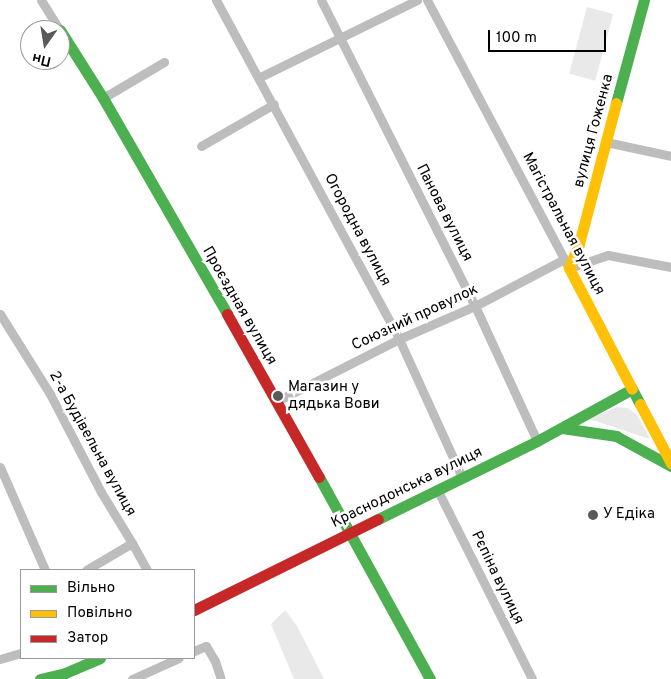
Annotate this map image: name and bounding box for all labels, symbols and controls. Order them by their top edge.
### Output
north arrow [20,20,70,70]
scale bar [491,20,608,52]
text: 100 m [496,29,537,48]
text: Пн [31,49,53,70]
street label: вулиця Гоженка [570,72,618,190]
street label: Магістральная вулиця [518,150,608,298]
street label: Панова вулиця [412,161,476,265]
street label: Огородна вулиця [320,171,394,289]
street label: Проєздная вулиця [198,244,280,368]
street label: Союзний провулок [349,281,481,355]
street label: 2-а Будівельна вулиця [45,368,139,520]
place label: Магазин у дядька Вови [288,378,380,413]
marker: Магазин у дядька Вови [272,390,284,402]
street label: Краснодонська вулиця [329,444,485,532]
place label: У Едіка [603,506,656,524]
marker: У Едіка [587,509,599,521]
street label: Рєпіна вулиця [467,528,527,628]
legend [20,569,195,659]
text: Вільно [67,579,115,598]
text: Повільно [67,604,132,623]
text: Затор [67,629,108,648]

